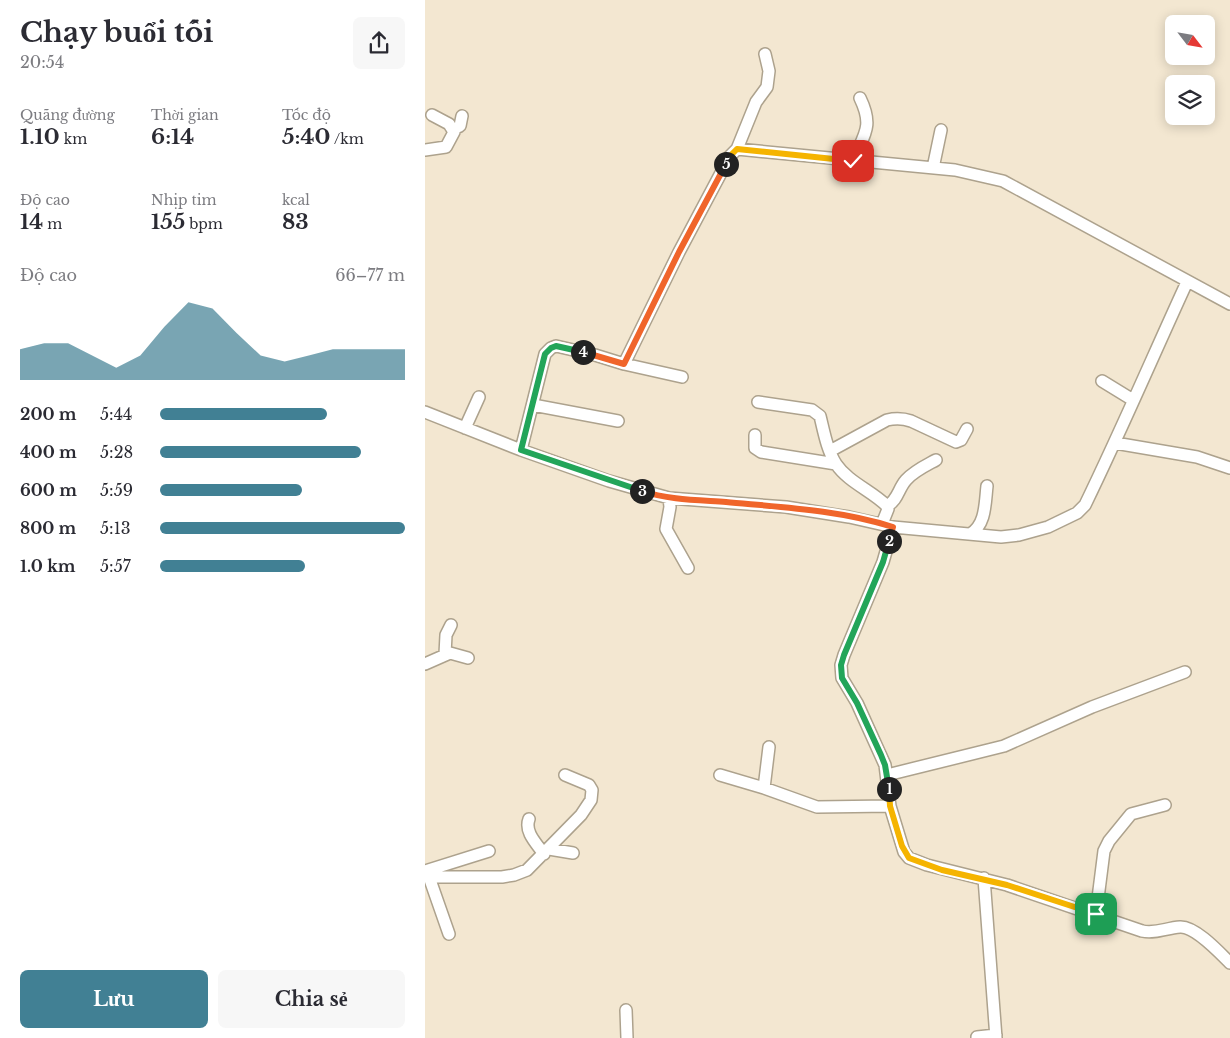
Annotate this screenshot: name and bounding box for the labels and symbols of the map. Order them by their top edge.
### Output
north arrow [1165,15,1215,65]
pin [832,140,874,182]
pin: 5 [713,152,739,176]
pin: 4 [571,340,595,364]
pin: 3 [629,478,655,504]
pin: 2 [877,528,901,554]
pin: 1 [877,776,901,802]
pin [1075,893,1117,935]

